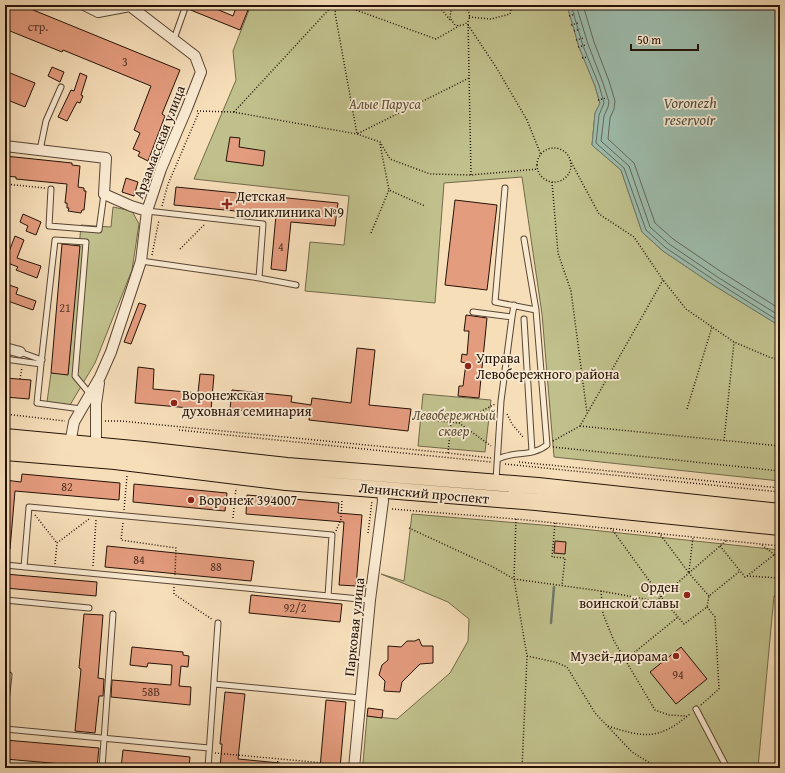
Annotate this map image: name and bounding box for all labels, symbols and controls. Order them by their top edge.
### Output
house number: стр. [28,18,48,35]
scale bar [631,26,698,52]
text: 50 m [637,31,661,48]
house number: 3 [122,53,128,70]
street label: Арзамасская улица [128,82,190,202]
water label: Voronezh reservoir [663,92,717,130]
park label: Алые Паруса [348,94,422,114]
place label: Детская поликлиника №9 [235,186,344,222]
marker: Детская поликлиника №9 [221,198,233,210]
house number: 4 [278,238,284,255]
house number: 21 [59,299,71,316]
place label: Управа Левобережного района [476,348,620,384]
marker: Управа Левобережного района [463,361,473,371]
place label: Воронежская духовная семинария [182,385,312,421]
marker: Воронежская духовная семинария [169,398,179,408]
park label: Левобережный сквер [412,405,496,441]
street label: Ленинский проспект [358,477,490,509]
house number: 82 [61,478,73,495]
place label: Воронеж 394007 [199,490,298,510]
marker: Воронеж 394007 [186,495,196,505]
house number: 84 [133,551,145,568]
house number: 88 [210,558,222,575]
street label: Парковая улица [339,576,369,677]
place label: Орден воинской славы [579,577,679,613]
marker: Орден воинской славы [682,590,692,600]
house number: 92/2 [284,599,307,616]
place label: Музей-диорама [570,646,668,666]
marker: Музей-диорама [671,651,681,661]
house number: 94 [672,666,684,683]
house number: 58В [142,683,160,700]

